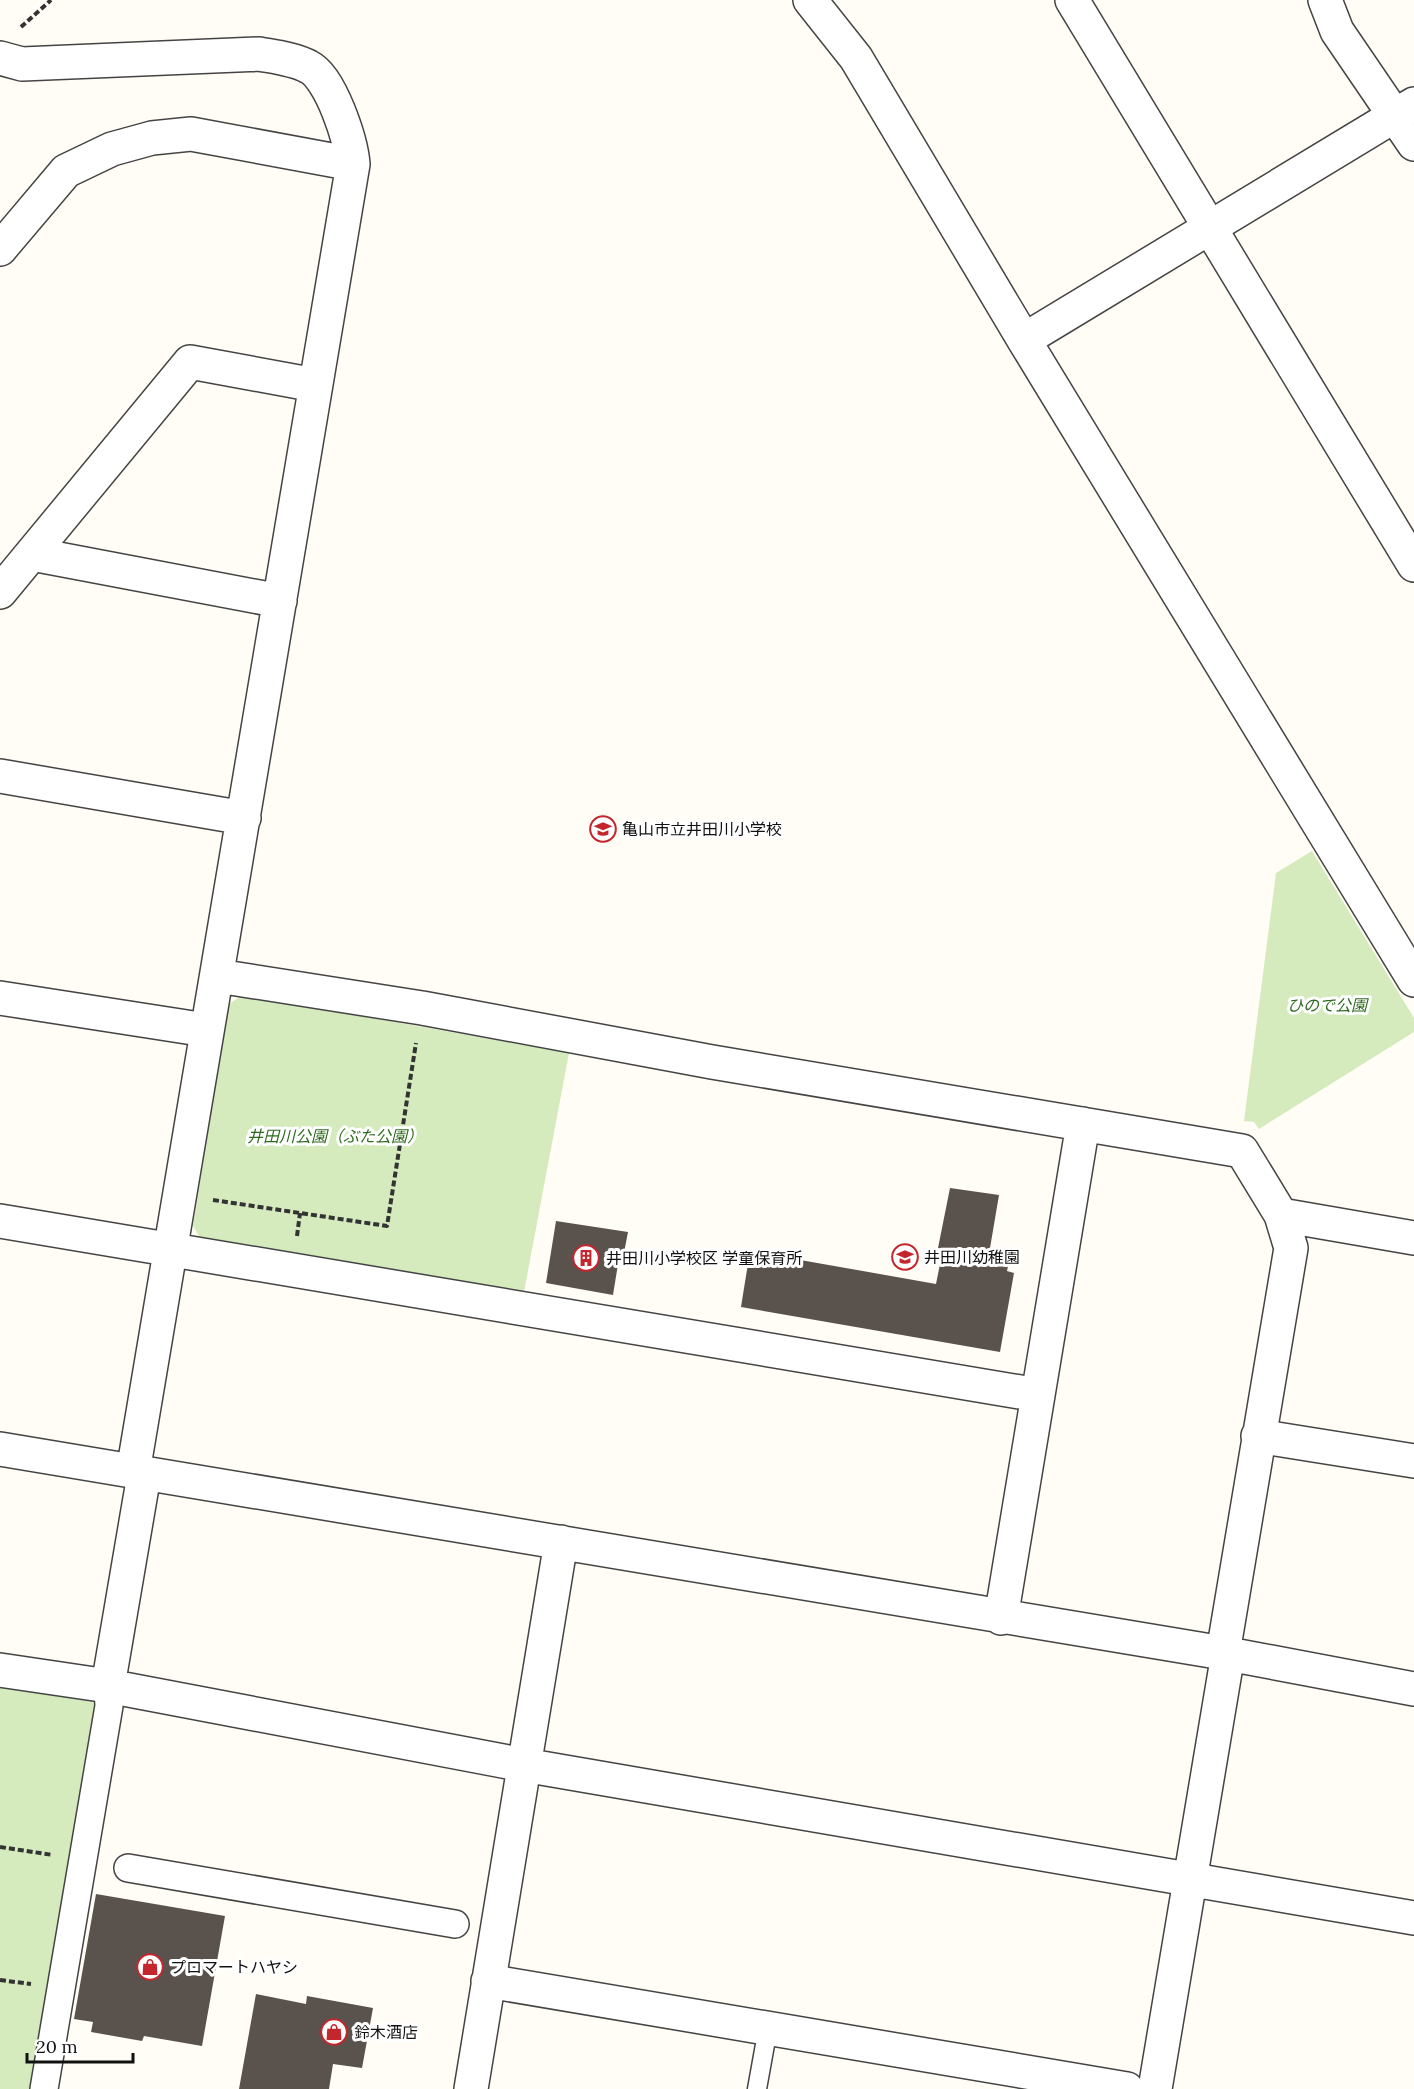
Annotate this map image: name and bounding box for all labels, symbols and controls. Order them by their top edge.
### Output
school or university icon: 亀山市立井田川小学校 [588,814,618,844]
place label: 亀山市立井田川小学校 [622,819,782,839]
park label: ひので公園 [1287,995,1369,1015]
park label: 井田川公園（ぶた公園） [247,1126,423,1146]
school or university icon: 井田川幼稚園 [890,1242,920,1272]
building icon: 井田川小学校区 学童保育所 [571,1243,601,1273]
place label: 井田川幼稚園 [924,1247,1020,1267]
place label: 井田川小学校区 学童保育所 [606,1248,802,1268]
shop icon: プロマートハヤシ [135,1952,165,1982]
place label: プロマートハヤシ [170,1957,298,1977]
shop icon: 鈴木酒店 [319,2017,349,2047]
place label: 鈴木酒店 [354,2022,418,2042]
scale bar [27,2026,134,2064]
text: 20 m [36,2035,78,2058]

